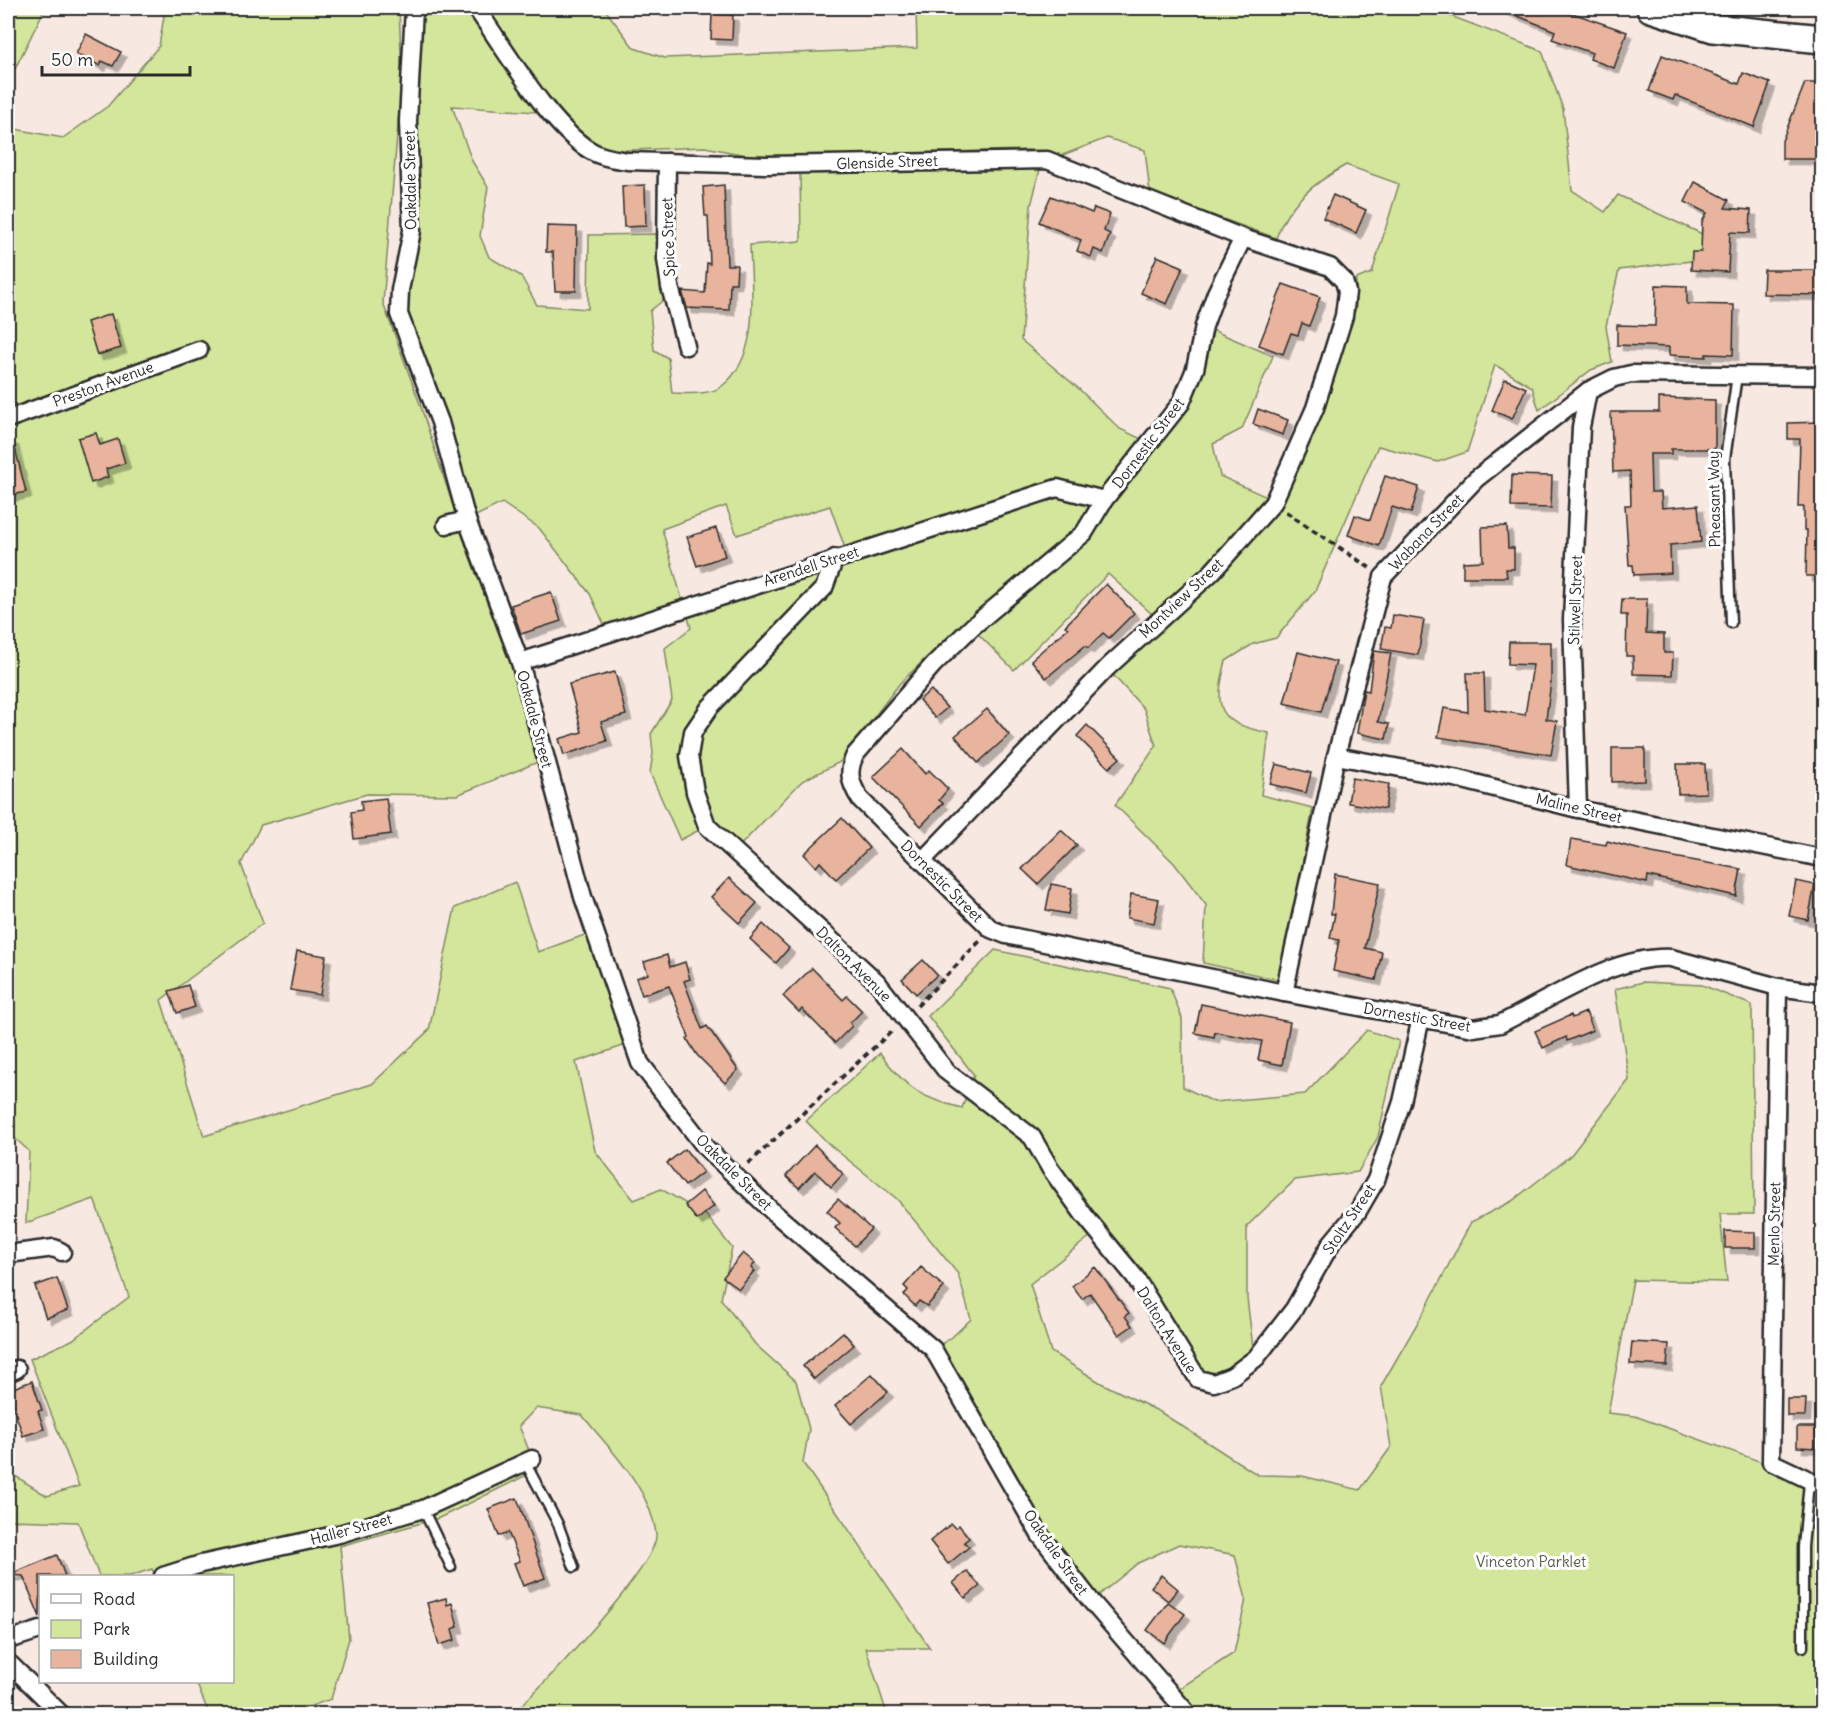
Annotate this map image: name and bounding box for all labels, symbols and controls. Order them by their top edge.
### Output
scale bar [42,39,190,77]
text: 50 m [51,48,93,71]
street label: Oakdale Street [400,130,420,230]
street label: Glenside Street [836,151,938,173]
street label: Spice Street [657,197,679,277]
street label: Preston Avenue [50,357,156,411]
street label: Dornestic Street [1108,394,1188,492]
street label: Pheasant Way [1704,450,1724,548]
street label: Wabana Street [1385,490,1467,574]
street label: Arendell Street [761,542,861,590]
street label: Montview Street [1135,554,1227,642]
street label: Stilwell Street [1564,555,1586,645]
street label: Oakdale Street [513,668,557,770]
street label: Maline Street [1534,789,1624,827]
street label: Dornestic Street [897,836,987,926]
street label: Dalton Avenue [812,922,896,1006]
street label: Dornestic Street [1362,998,1472,1036]
street label: Oakdale Street [692,1130,776,1214]
street label: Stoltz Street [1319,1180,1379,1258]
street label: Menlo Street [1764,1182,1784,1266]
street label: Dalton Avenue [1133,1283,1201,1377]
street label: Oakdale Street [1019,1506,1093,1598]
street label: Haller Street [308,1509,394,1549]
park label: Vinceton Parklet [1476,1552,1586,1571]
legend [39,1575,234,1683]
text: Road [93,1587,136,1610]
text: Park [93,1617,130,1640]
text: Building [93,1647,158,1670]

